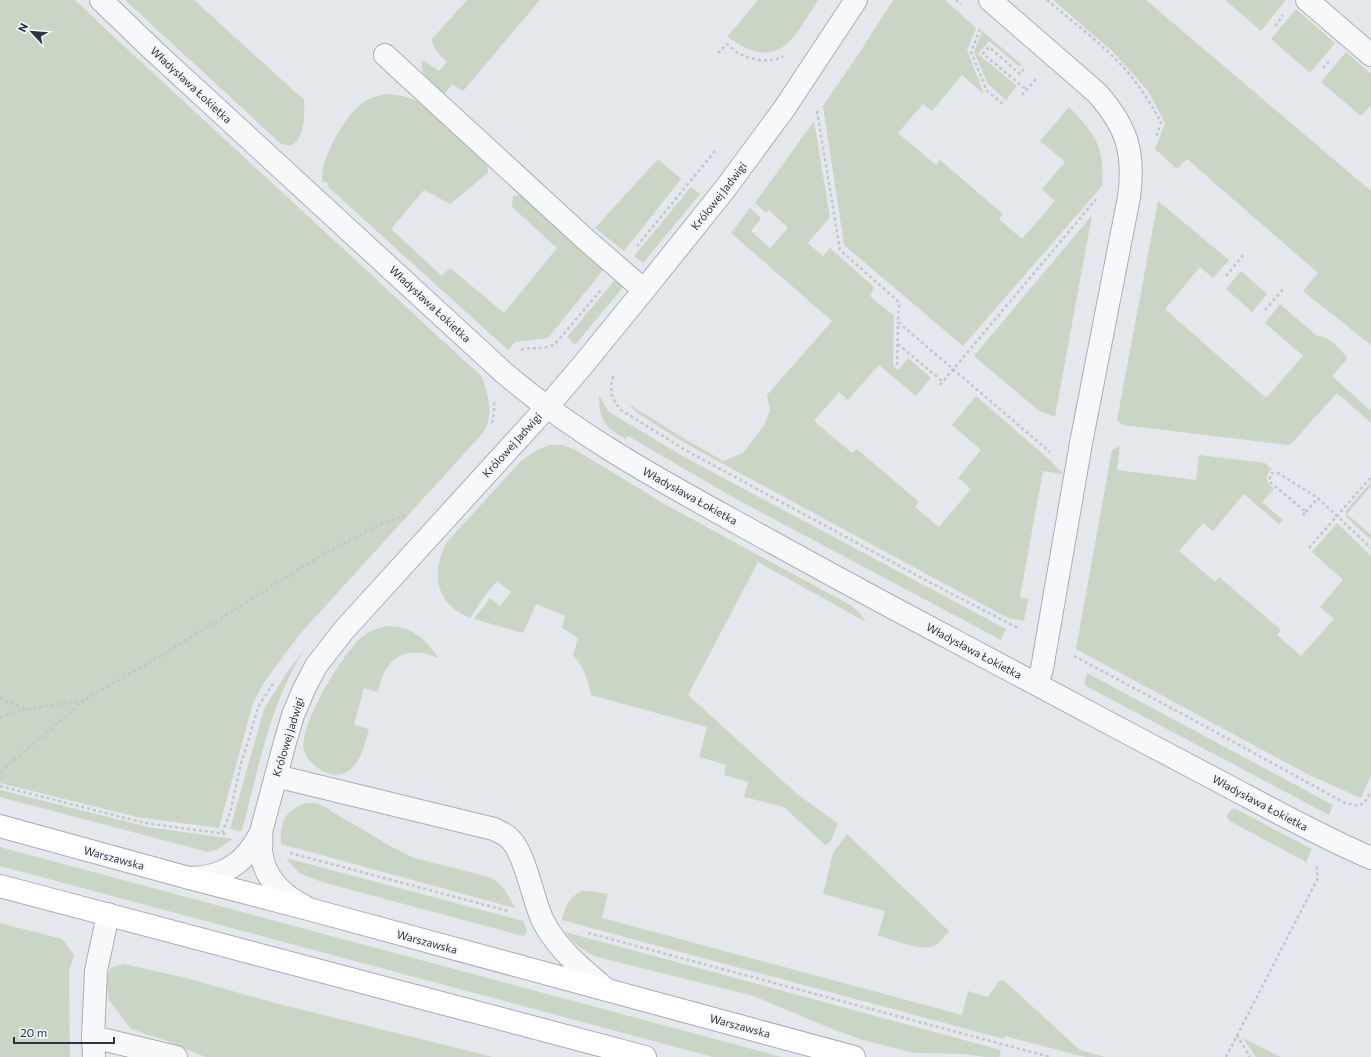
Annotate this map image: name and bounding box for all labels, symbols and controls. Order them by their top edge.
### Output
north arrow [12,12,52,52]
text: N [15,21,30,34]
street label: Władysława Łokietka [148,44,235,126]
street label: Królowej Jadwigi [688,159,750,233]
street label: Władysława Łokietka [387,263,474,345]
street label: Królowej Jadwigi [479,410,545,480]
street label: Władysława Łokietka [641,464,740,527]
street label: Władysława Łokietka [924,620,1024,681]
street label: Królowej Jadwigi [269,695,307,778]
street label: Władysława Łokietka [1210,772,1310,833]
street label: Warszawska [82,843,146,872]
street label: Warszawska [395,927,459,956]
street label: Warszawska [708,1011,772,1040]
scale bar [14,1019,114,1045]
text: 20 m [20,1025,47,1039]

